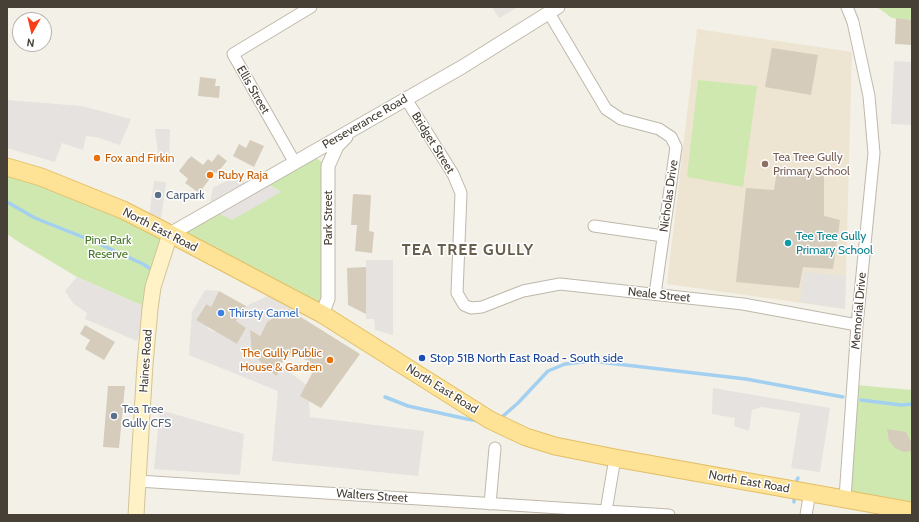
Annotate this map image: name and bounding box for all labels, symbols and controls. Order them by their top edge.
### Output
north arrow [12,12,52,52]
text: N [26,35,35,50]
street label: Ellis Street [233,63,273,117]
street label: Perseverance Road [320,92,410,152]
street label: Bridget Street [408,110,458,176]
place label: Tea Tree Gully Primary School [773,150,850,178]
place label: Fox and Firkin [105,151,174,165]
marker: Fox and Firkin [92,153,102,163]
street label: Nicholas Drive [657,159,681,233]
marker: Tea Tree Gully Primary School [760,159,770,169]
place label: Ruby Raja [218,168,268,182]
marker: Ruby Raja [205,170,215,180]
place label: Carpark [166,188,205,202]
marker: Carpark [153,190,163,200]
street label: Park Street [321,190,335,246]
street label: North East Road [120,205,200,255]
place label: Tee Tree Gully Primary School [796,229,873,257]
park label: Pine Park Reserve [85,233,131,261]
marker: Tee Tree Gully Primary School [783,238,793,248]
district label: TEA TREE GULLY [402,240,534,260]
street label: Memorial Drive [848,272,870,350]
street label: Neale Street [627,285,691,305]
place label: Thirsty Camel [229,306,299,320]
marker: Thirsty Camel [216,308,226,318]
street label: Haines Road [137,329,155,393]
place label: The Gully Public House & Garden [240,346,322,374]
place label: Stop 51B North East Road - South side [430,351,623,365]
marker: Stop 51B North East Road - South side [417,353,427,363]
marker: The Gully Public House & Garden [325,355,335,365]
street label: North East Road [403,361,481,417]
place label: Tea Tree Gully CFS [122,402,171,430]
marker: Tea Tree Gully CFS [109,411,119,421]
street label: North East Road [707,468,791,496]
street label: Walters Street [336,486,408,506]

